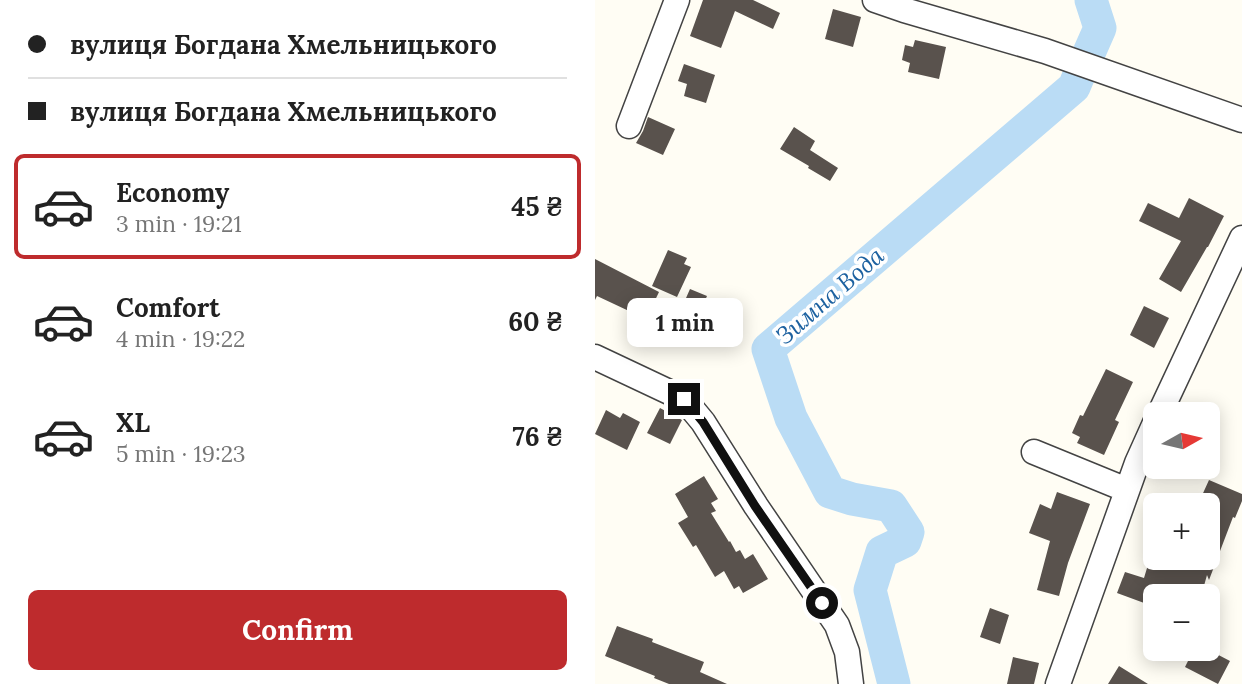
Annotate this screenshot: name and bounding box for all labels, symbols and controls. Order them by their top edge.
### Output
text: вулиця Богдана Хмельницького [70,28,497,61]
text: вулиця Богдана Хмельницького [70,95,497,128]
icon: car [32,175,95,238]
text: Economy [116,176,229,209]
text: 45 ₴ [511,190,563,223]
text: 3 min · 19:21 [116,209,242,238]
water label: Зимна Вода [769,240,891,351]
icon: car [32,290,95,353]
text: Comfort [116,291,220,324]
callout: 1 min [626,298,742,346]
text: 60 ₴ [508,305,563,338]
text: 1 min [656,308,714,337]
text: 4 min · 19:22 [116,324,245,353]
route end [668,383,700,415]
north arrow [1143,402,1220,480]
map controls [1143,402,1220,661]
icon: car [32,405,95,468]
text: XL [116,406,150,439]
text: 76 ₴ [512,420,563,453]
text: 5 min · 19:23 [116,439,246,468]
button: + [1143,493,1220,570]
button: − [1143,584,1220,661]
route start [806,587,838,619]
button: Confirm [28,590,567,670]

